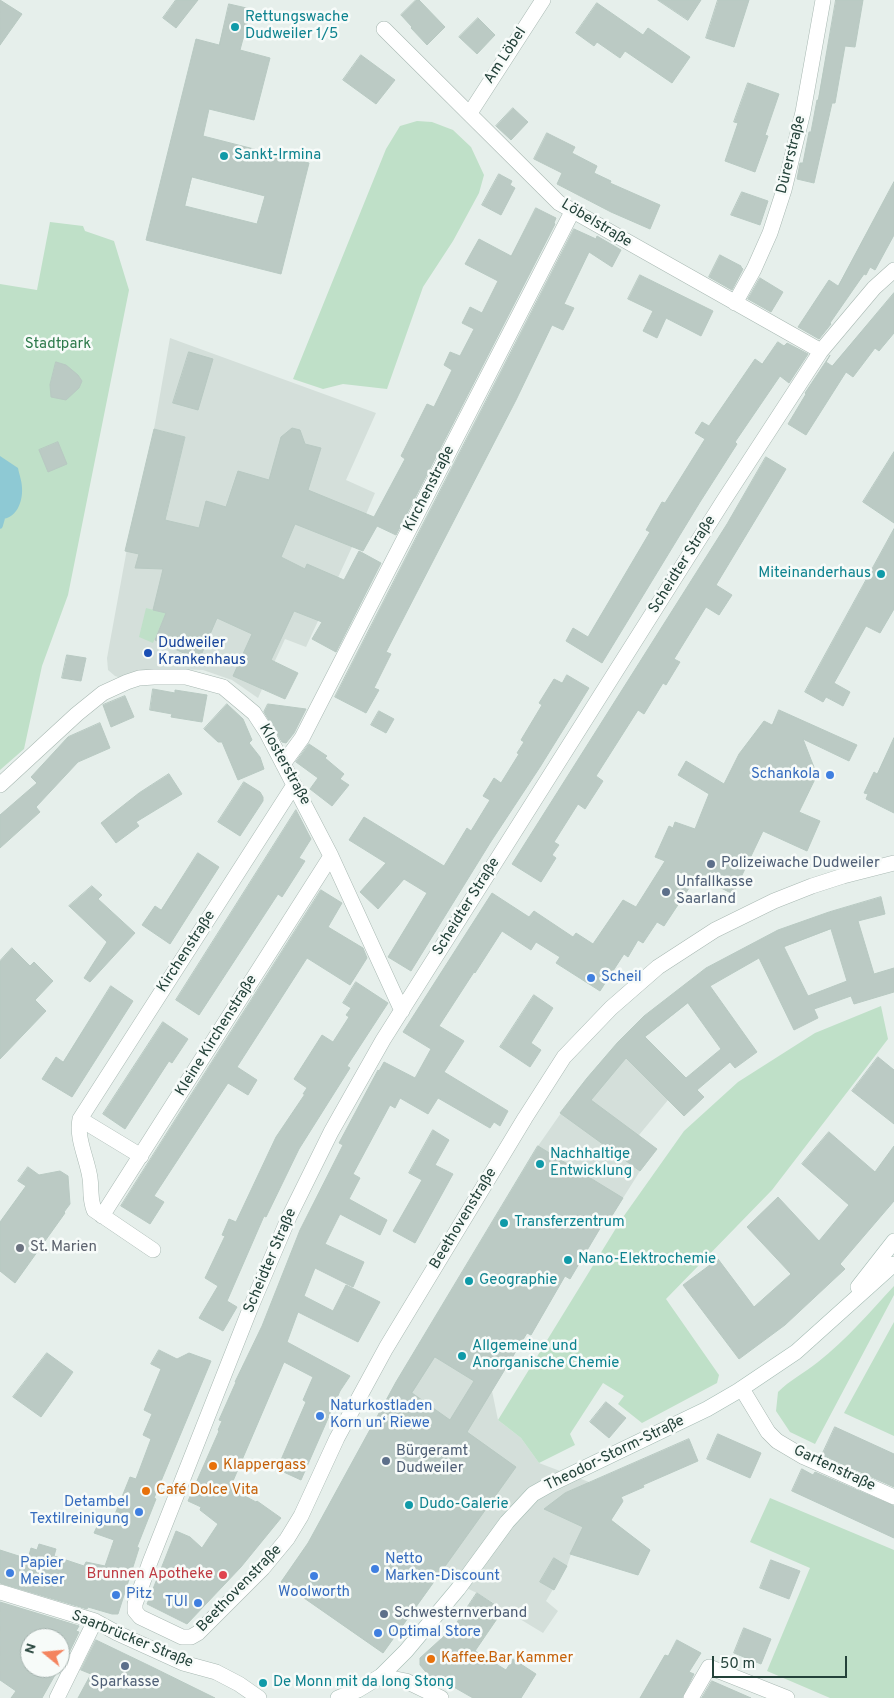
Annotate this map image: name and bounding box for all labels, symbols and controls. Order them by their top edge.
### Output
place label: Rettungswache Dudweiler 1/5 [245,9,349,44]
marker: Rettungswache Dudweiler 1/5 [229,21,241,33]
street label: Am Löbel [481,24,531,88]
street label: Dürerstraße [774,114,810,196]
place label: Sankt-Irmina [234,147,321,165]
marker: Sankt-Irmina [218,150,230,162]
street label: Löbelstraße [557,196,635,252]
park label: Stadtpark [25,336,91,354]
street label: Kirchenstraße [401,443,459,535]
street label: Scheidter Straße [646,513,720,617]
place label: Miteinanderhaus [758,565,871,583]
marker: Miteinanderhaus [875,568,887,580]
place label: Dudweiler Krankenhaus [158,635,246,670]
marker: Dudweiler Krankenhaus [142,647,154,659]
street label: Klosterstraße [254,721,314,809]
place label: Schankola [751,766,820,784]
marker: Schankola [824,769,836,781]
street label: Scheidter Straße [430,855,504,959]
place label: Polizeiwache Dudweiler [721,855,880,873]
marker: Polizeiwache Dudweiler [705,858,717,870]
place label: Unfallkasse Saarland [676,874,753,909]
marker: Unfallkasse Saarland [660,886,672,898]
street label: Kirchenstraße [154,908,220,996]
place label: Scheil [601,969,642,987]
street label: Kleine Kirchenstraße [172,972,262,1100]
marker: Scheil [585,972,597,984]
place label: Nachhaltige Entwicklung [550,1146,632,1181]
marker: Nachhaltige Entwicklung [534,1158,546,1170]
street label: Beethovenstraße [427,1165,501,1273]
street label: Scheidter Straße [241,1206,301,1316]
place label: Transferzentrum [514,1214,625,1232]
marker: Transferzentrum [498,1217,510,1229]
place label: St. Marien [30,1239,97,1257]
marker: St. Marien [14,1242,26,1254]
place label: Nano-Elektrochemie [578,1251,716,1269]
marker: Nano-Elektrochemie [562,1254,574,1266]
place label: Geographie [479,1272,557,1290]
marker: Geographie [463,1275,475,1287]
place label: Allgemeine und Anorganische Chemie [472,1338,619,1373]
marker: Allgemeine und Anorganische Chemie [456,1350,468,1362]
place label: Naturkostladen Korn un‘ Riewe [330,1398,433,1433]
marker: Naturkostladen Korn un‘ Riewe [314,1410,326,1422]
street label: Theodor-Storm-Straße [542,1412,688,1496]
street label: Gartenstraße [790,1442,878,1496]
place label: Bürgeramt Dudweiler [396,1443,468,1478]
marker: Bürgeramt Dudweiler [380,1455,392,1467]
place label: Klappergass [223,1457,306,1475]
marker: Klappergass [207,1460,219,1472]
place label: Café Dolce Vita [156,1482,258,1500]
marker: Café Dolce Vita [140,1485,152,1497]
place label: Detambel Textilreinigung [30,1494,129,1529]
place label: Dudo-Galerie [419,1496,508,1514]
marker: Dudo-Galerie [403,1499,415,1511]
marker: Detambel Textilreinigung [133,1506,145,1518]
street label: Beethovenstraße [194,1542,286,1636]
place label: Netto Marken-Discount [385,1551,500,1586]
place label: Papier Meiser [20,1555,65,1590]
marker: Netto Marken-Discount [369,1563,381,1575]
place label: Brunnen Apotheke [87,1566,213,1584]
marker: Papier Meiser [4,1567,16,1579]
marker: Brunnen Apotheke [217,1569,229,1581]
marker: Woolworth [308,1570,320,1582]
place label: Woolworth [278,1584,350,1602]
place label: Pitz [126,1586,152,1604]
marker: Pitz [110,1589,122,1601]
place label: TUI [165,1594,188,1612]
marker: TUI [192,1597,204,1609]
place label: Schwesternverband [394,1605,527,1623]
street label: Saarbrücker Straße [68,1607,196,1673]
marker: Schwesternverband [378,1608,390,1620]
place label: Optimal Store [388,1624,481,1642]
marker: Optimal Store [372,1627,384,1639]
north arrow [20,1628,70,1678]
text: N [22,1641,41,1656]
scale bar [714,1646,849,1678]
place label: Kaffee.Bar Kammer [441,1650,573,1668]
marker: Kaffee.Bar Kammer [425,1653,437,1665]
text: 50 m [720,1655,755,1674]
marker: Sparkasse [119,1660,131,1672]
place label: Sparkasse [91,1674,159,1692]
place label: De Monn mit da long Stong [273,1674,454,1692]
marker: De Monn mit da long Stong [257,1677,269,1689]

